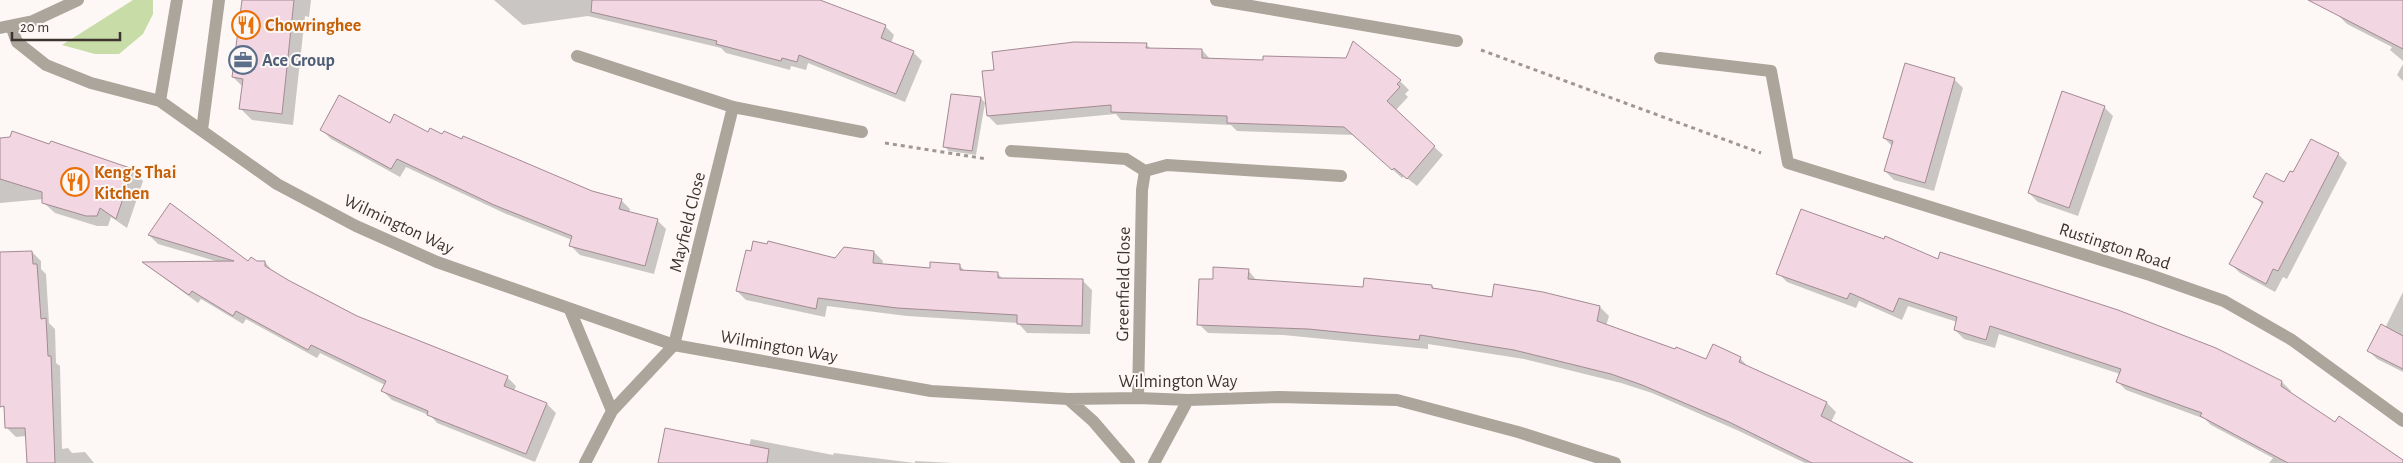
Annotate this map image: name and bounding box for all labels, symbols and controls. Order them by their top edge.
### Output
scale bar [12,10,120,42]
restaurant icon: Chowringhee [231,10,261,40]
place label: Chowringhee [265,17,361,35]
text: 20 m [20,20,49,35]
office icon: Ace Group [228,45,258,75]
place label: Ace Group [262,52,335,70]
place label: Keng's Thai Kitchen [94,164,176,203]
restaurant icon: Keng's Thai Kitchen [60,167,90,197]
street label: Mayfield Close [667,170,709,274]
street label: Wilmington Way [341,192,457,258]
street label: Rustington Road [2057,220,2173,273]
street label: Greenfield Close [1114,227,1134,341]
street label: Wilmington Way [719,328,839,366]
street label: Wilmington Way [1119,373,1238,391]

